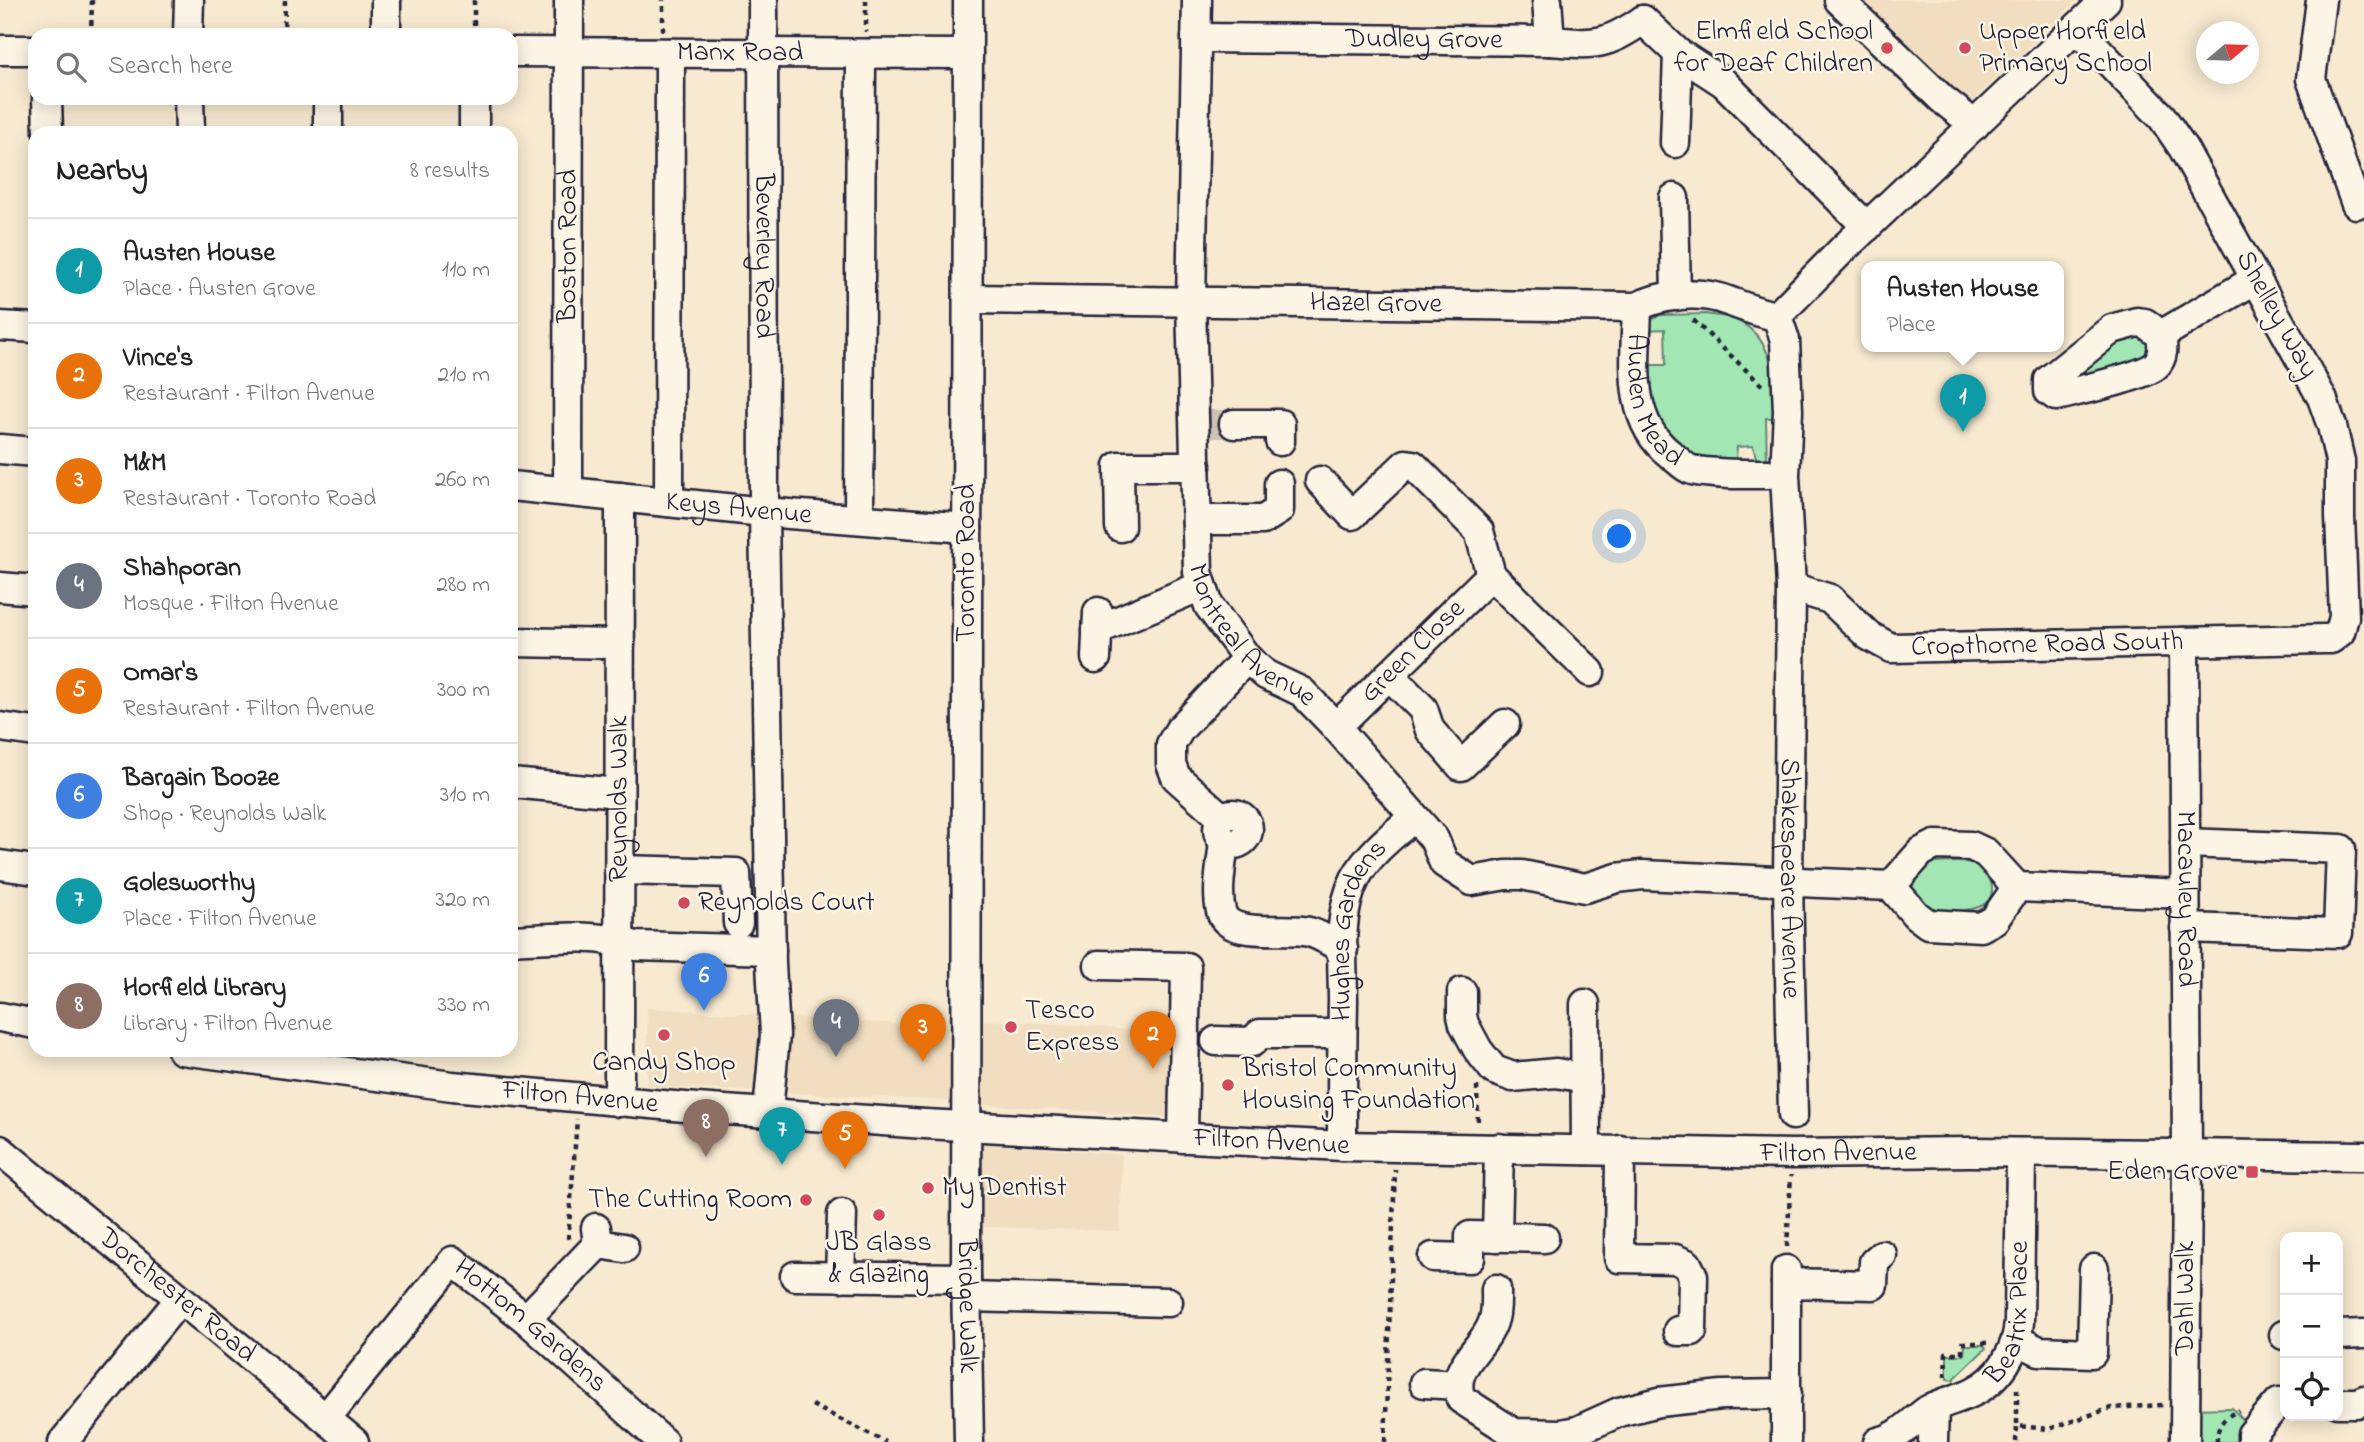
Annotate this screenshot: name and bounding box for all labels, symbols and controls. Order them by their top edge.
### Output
place label: Elmfield School for Deaf Children [1674,12,1873,85]
place label: Upper Horfield Primary School [1979,12,2152,85]
street label: Dudley Grove [1344,19,1503,61]
north arrow [2196,21,2259,84]
search box [28,28,518,105]
street label: Manx Road [677,32,804,74]
marker: Elmfield School for Deaf Children [1879,40,1895,56]
marker: Upper Horfield Primary School [1957,40,1973,56]
icon: search [52,48,90,86]
text: Search here [108,48,233,86]
text: Nearby [56,150,148,194]
text: 8 results [410,155,490,188]
street label: Boston Road [548,169,589,324]
street label: Beverley Road [743,172,784,339]
text: Austen House [123,235,275,273]
street label: Shelley Way [2224,244,2328,386]
text: 1 [75,254,83,287]
text: 110 m [442,254,490,287]
popup [1861,261,2064,352]
text: Austen House [1886,271,2039,309]
text: Place · Austen Grove [123,273,316,306]
street label: Hazel Grove [1310,283,1443,325]
text: Place [1886,309,1935,342]
street label: Auden Mead [1615,333,1693,477]
text: Vince's [123,340,193,378]
text: 2 [73,359,85,392]
text: 210 m [438,359,490,392]
pin: 1 [1940,374,1986,432]
text: Restaurant · Filton Avenue [123,378,374,411]
text: M&M [123,445,166,483]
text: 3 [74,464,84,497]
text: 260 m [435,464,490,497]
street label: Keys Avenue [664,482,814,536]
text: Restaurant · Toronto Road [123,483,376,516]
street label: Toronto Road [947,484,988,642]
your location [1602,519,1636,553]
text: Shahporan [123,550,241,588]
street label: Montreal Avenue [1176,559,1327,716]
text: 4 [74,569,84,602]
text: 280 m [436,569,490,602]
text: Mosque · Filton Avenue [123,588,338,621]
street label: Green Close [1351,590,1475,713]
street label: Cropthorne Road South [1911,621,2184,668]
text: Omar's [123,655,198,693]
text: 5 [72,674,86,707]
text: 300 m [437,674,490,707]
text: Restaurant · Filton Avenue [123,693,374,726]
street label: Reynolds Walk [599,715,640,882]
street label: Shakespeare Avenue [1767,758,1811,999]
text: Bargain Booze [123,760,279,798]
text: 6 [74,779,84,812]
text: 310 m [440,779,490,812]
text: Shop · Reynolds Walk [123,798,326,831]
street label: Macauley Road [2164,811,2207,988]
street label: Hughes Gardens [1321,830,1397,1022]
text: Golesworthy [123,865,255,903]
place label: Reynolds Court [698,883,875,924]
text: 7 [74,884,84,917]
text: 320 m [436,884,490,917]
marker: Reynolds Court [676,895,692,911]
text: Place · Filton Avenue [123,903,317,936]
pin: 6 [681,953,727,1011]
text: Horfield Library [123,970,286,1008]
text: 8 [75,989,83,1022]
text: 330 m [437,989,490,1022]
place label: Tesco Express [1025,991,1119,1064]
pin: 4 [813,999,859,1057]
pin: 3 [900,1004,946,1062]
text: Library · Filton Avenue [123,1008,332,1041]
pin: 2 [1130,1011,1176,1069]
marker: Tesco Express [1003,1019,1019,1035]
marker: Candy Shop [656,1027,672,1043]
place label: Candy Shop [592,1043,736,1084]
place label: Bristol Community Housing Foundation [1241,1049,1475,1122]
street label: Filton Avenue [499,1070,660,1125]
marker: Bristol Community Housing Foundation [1220,1077,1236,1093]
pin: 8 [683,1099,729,1157]
pin: 7 [759,1107,805,1165]
pin: 5 [822,1111,868,1169]
street label: Filton Avenue [1191,1118,1351,1167]
street label: Filton Avenue [1759,1132,1917,1175]
place label: Eden Grove [2107,1152,2238,1193]
marker: Eden Grove [2244,1164,2260,1180]
place label: My Dentist [942,1168,1067,1209]
place label: The Cutting Room [588,1180,792,1221]
marker: My Dentist [920,1180,936,1196]
marker: The Cutting Room [798,1192,814,1208]
marker: JB Glass & Glazing [871,1207,887,1223]
street label: Dorchester Road [88,1217,265,1374]
place label: JB Glass & Glazing [826,1223,932,1296]
map controls [2280,1232,2343,1421]
button: + [2280,1232,2343,1295]
street label: Bridge Walk [945,1238,988,1374]
street label: Beatrix Place [1974,1240,2040,1396]
street label: Dahl Walk [2166,1240,2207,1356]
street label: Hottom Gardens [445,1248,616,1403]
button: − [2280,1295,2343,1358]
button: locate [2280,1358,2343,1421]

